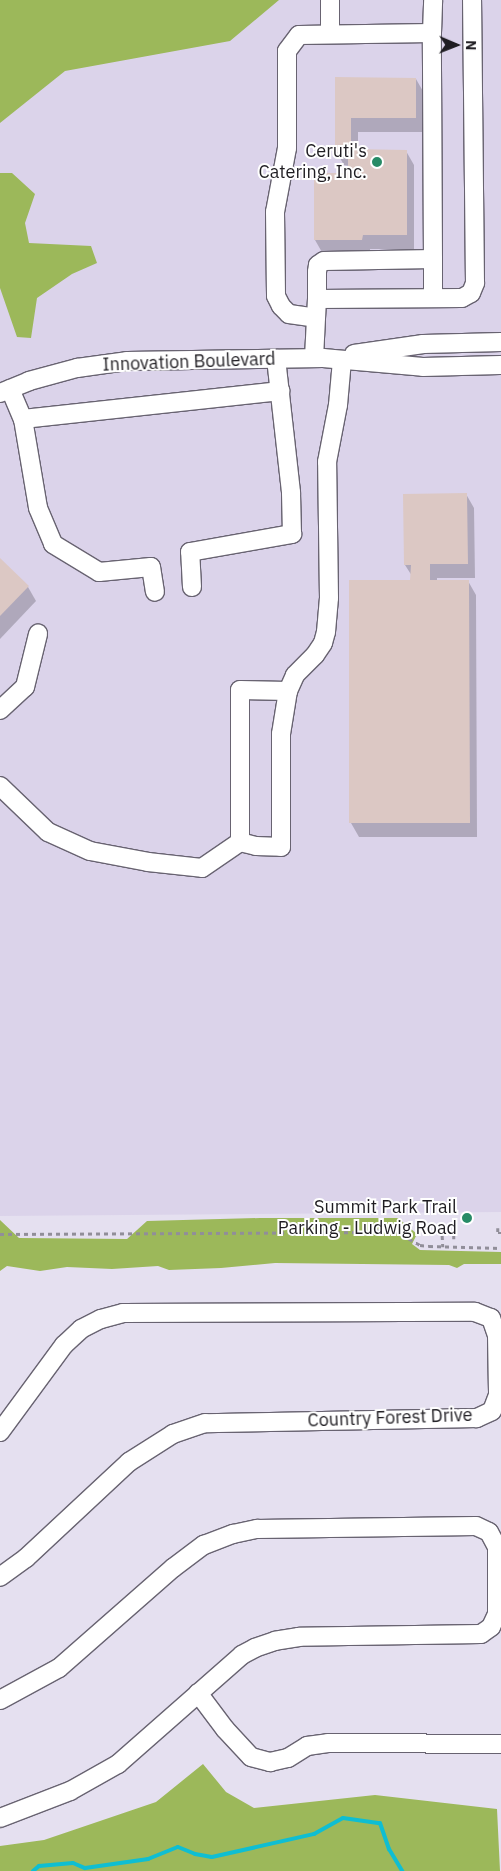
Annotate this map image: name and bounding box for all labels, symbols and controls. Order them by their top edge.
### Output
north arrow [431,20,481,70]
text: N [462,40,480,50]
place label: Ceruti's Catering, Inc. [258,141,367,183]
marker: Ceruti's Catering, Inc. [371,156,383,168]
street label: Innovation Boulevard [102,348,276,376]
place label: Summit Park Trail Parking - Ludwig Road [278,1197,457,1240]
marker: Summit Park Trail Parking - Ludwig Road [461,1212,473,1224]
street label: Country Forest Drive [307,1404,473,1432]

